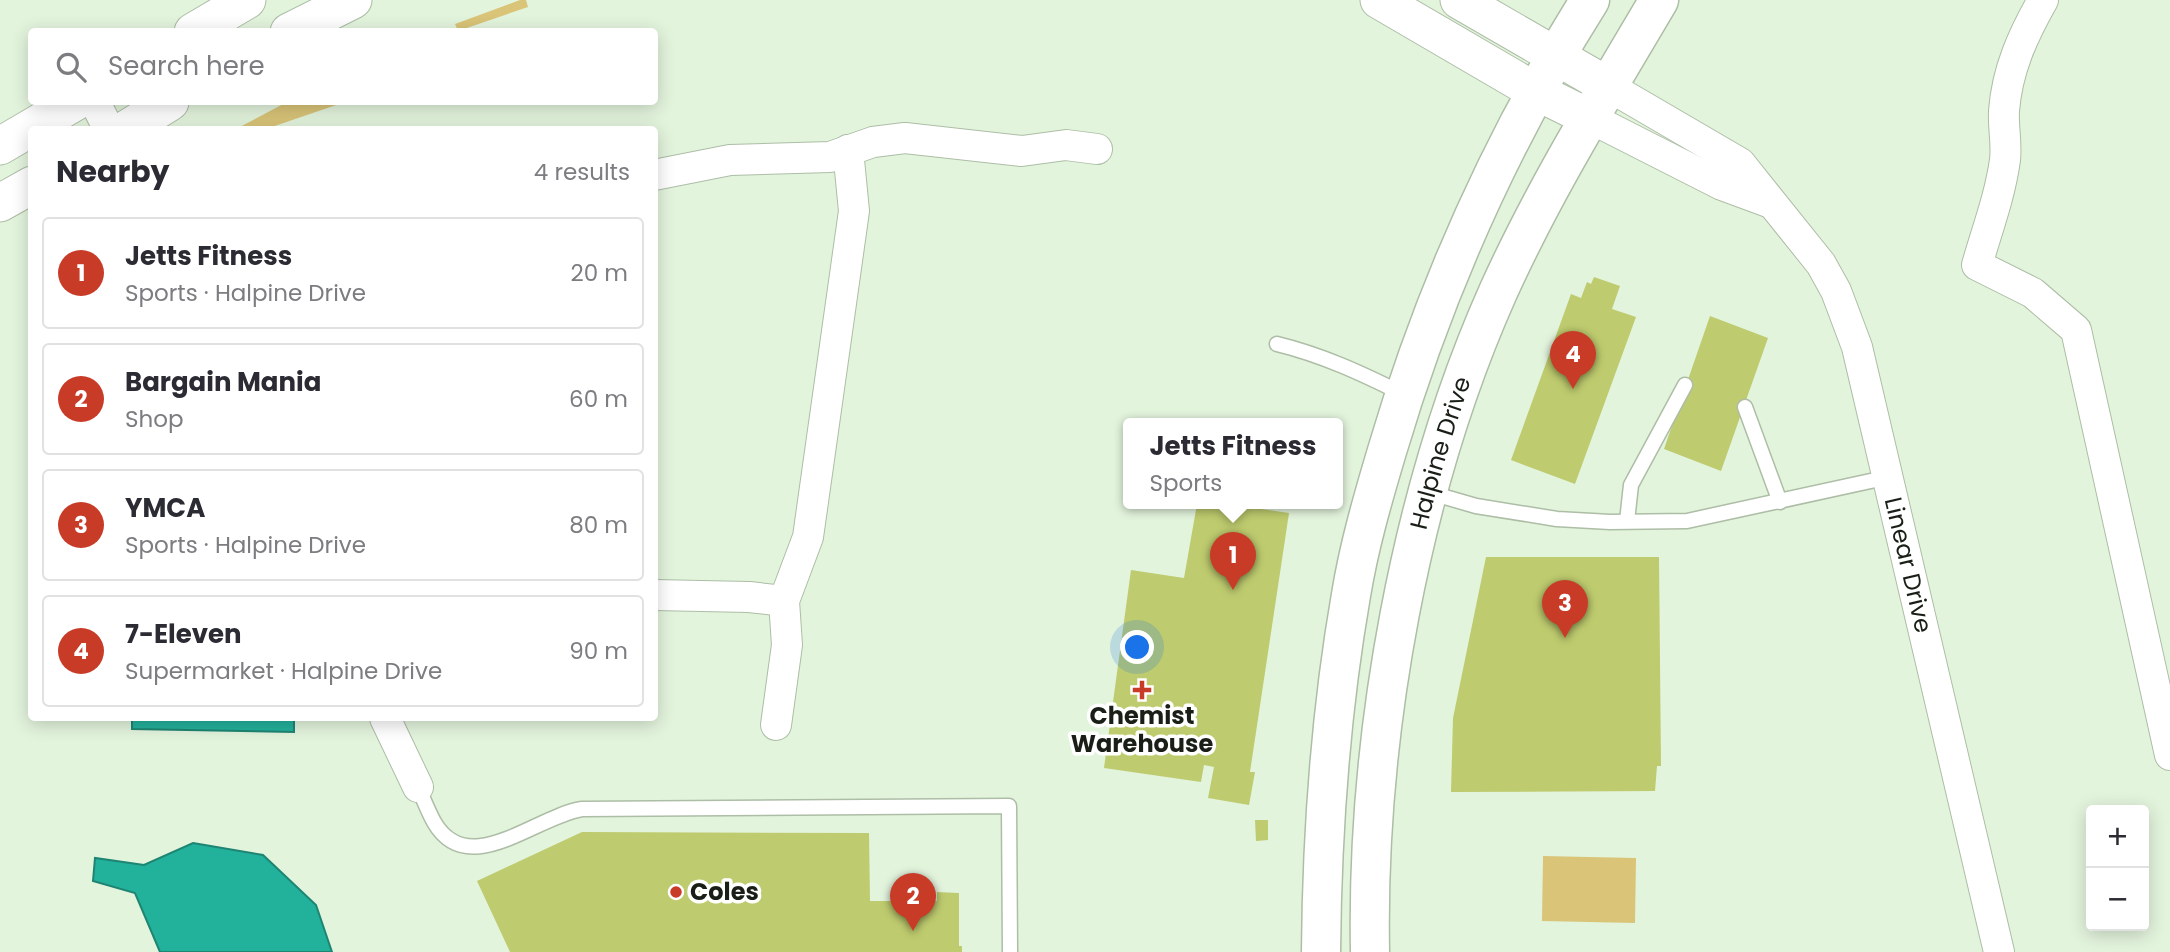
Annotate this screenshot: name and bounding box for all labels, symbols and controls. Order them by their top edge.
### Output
search box [28,28,658,105]
icon: search [52,48,90,86]
text: Search here [108,48,265,84]
text: Nearby [56,150,170,193]
text: 4 results [534,156,630,188]
text: Jetts Fitness [125,238,292,274]
text: 1 [77,257,85,289]
text: 20 m [570,257,628,289]
text: Sports · Halpine Drive [125,277,366,309]
pin: 4 [1550,331,1596,389]
text: Bargain Mania [125,364,321,400]
street label: Halpine Drive [1402,372,1479,533]
text: 2 [74,383,88,415]
text: 60 m [569,383,628,415]
text: Shop [125,403,184,435]
popup [1123,418,1343,509]
text: Jetts Fitness [1149,428,1317,464]
text: Sports [1149,467,1222,499]
text: YMCA [125,490,205,526]
street label: Linear Drive [1877,494,1941,636]
text: 3 [74,509,88,541]
text: 80 m [569,509,628,541]
text: Sports · Halpine Drive [125,529,366,561]
pin: 1 [1210,532,1256,590]
pin: 3 [1542,580,1588,638]
text: 7-Eleven [125,616,242,652]
your location [1120,630,1154,664]
text: 4 [73,635,89,667]
text: 90 m [569,635,628,667]
text: Supermarket · Halpine Drive [125,655,442,687]
marker: Chemist Warehouse [1134,682,1150,698]
place label: Chemist Warehouse [1071,699,1213,760]
map controls [2086,805,2149,931]
button: + [2086,805,2149,868]
button: − [2086,868,2149,931]
pin: 2 [890,873,936,931]
place label: Coles [690,875,759,908]
marker: Coles [668,884,684,900]

